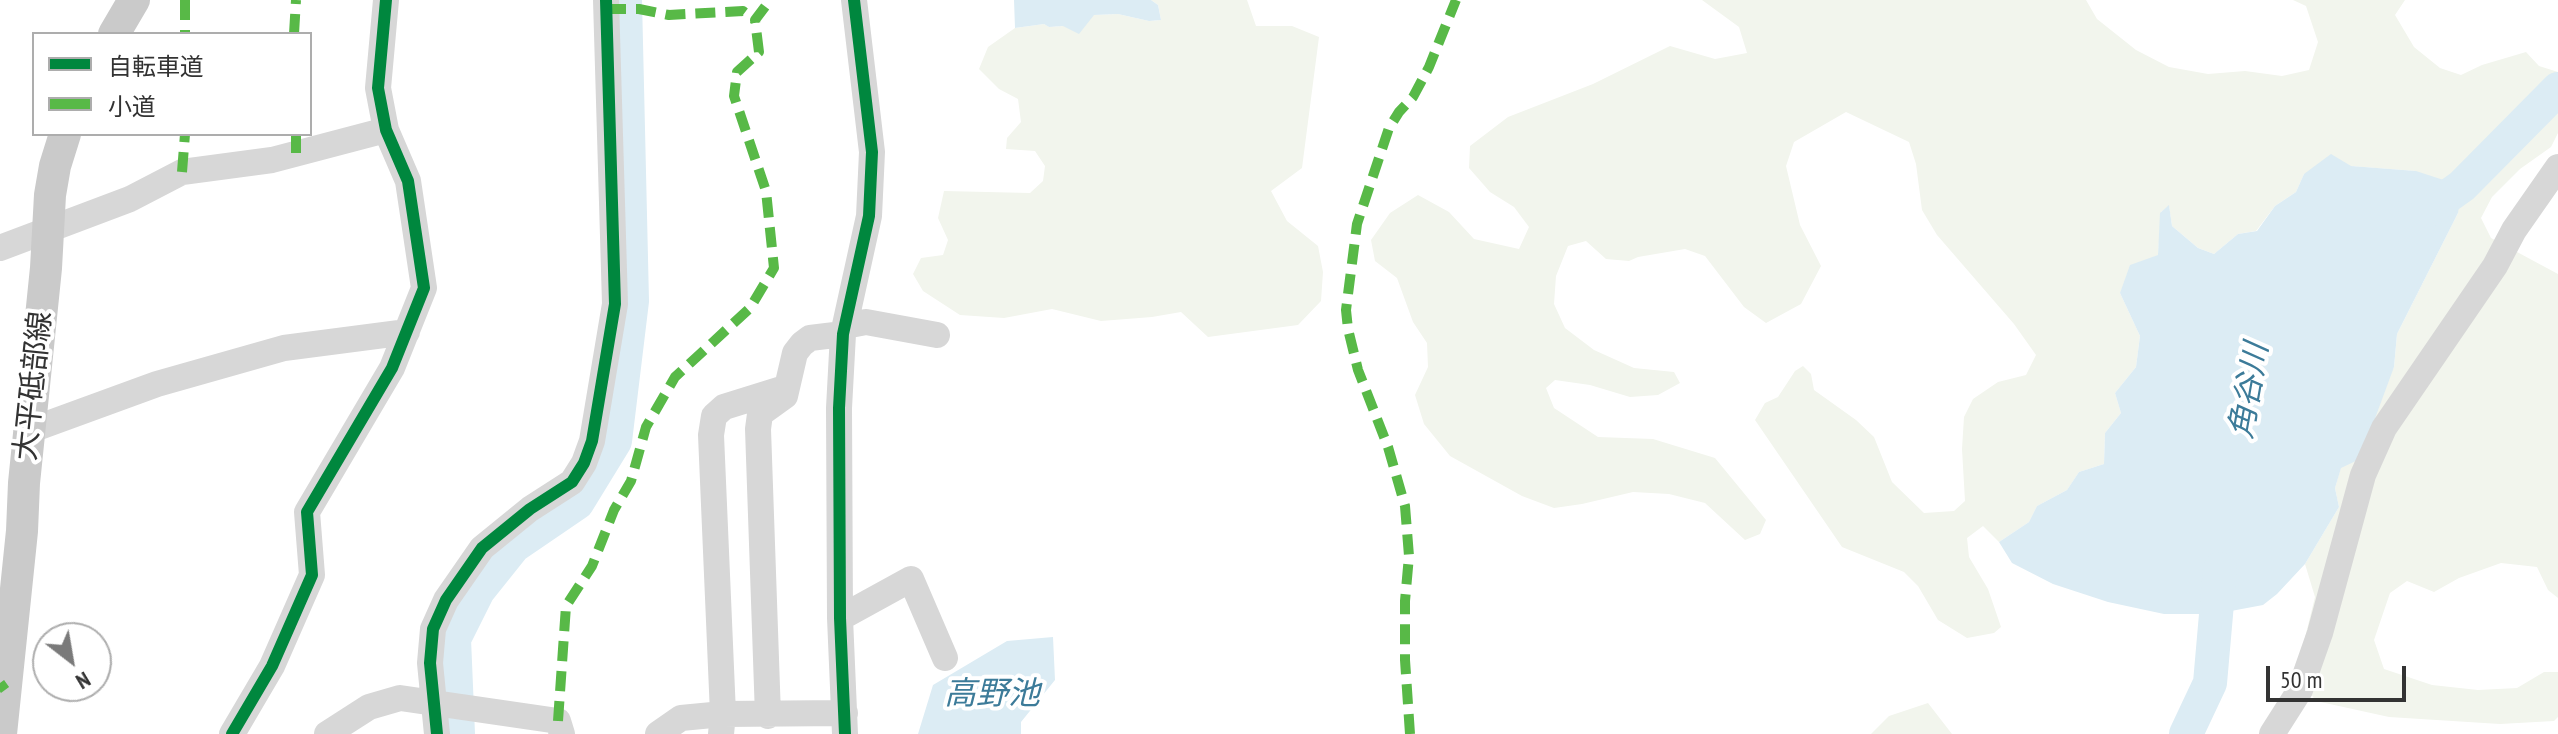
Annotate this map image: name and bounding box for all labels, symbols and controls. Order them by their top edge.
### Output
legend [32,32,312,136]
text: 自転車道 [108,51,204,82]
text: 小道 [108,91,156,122]
street label: 大平砥部線 [8,310,60,462]
water label: 角谷川 [2223,340,2277,442]
north arrow [32,622,112,702]
scale bar [2270,650,2410,700]
text: 50 m [2280,664,2322,695]
text: N [71,666,96,696]
water label: 高野池 [944,676,1040,714]

